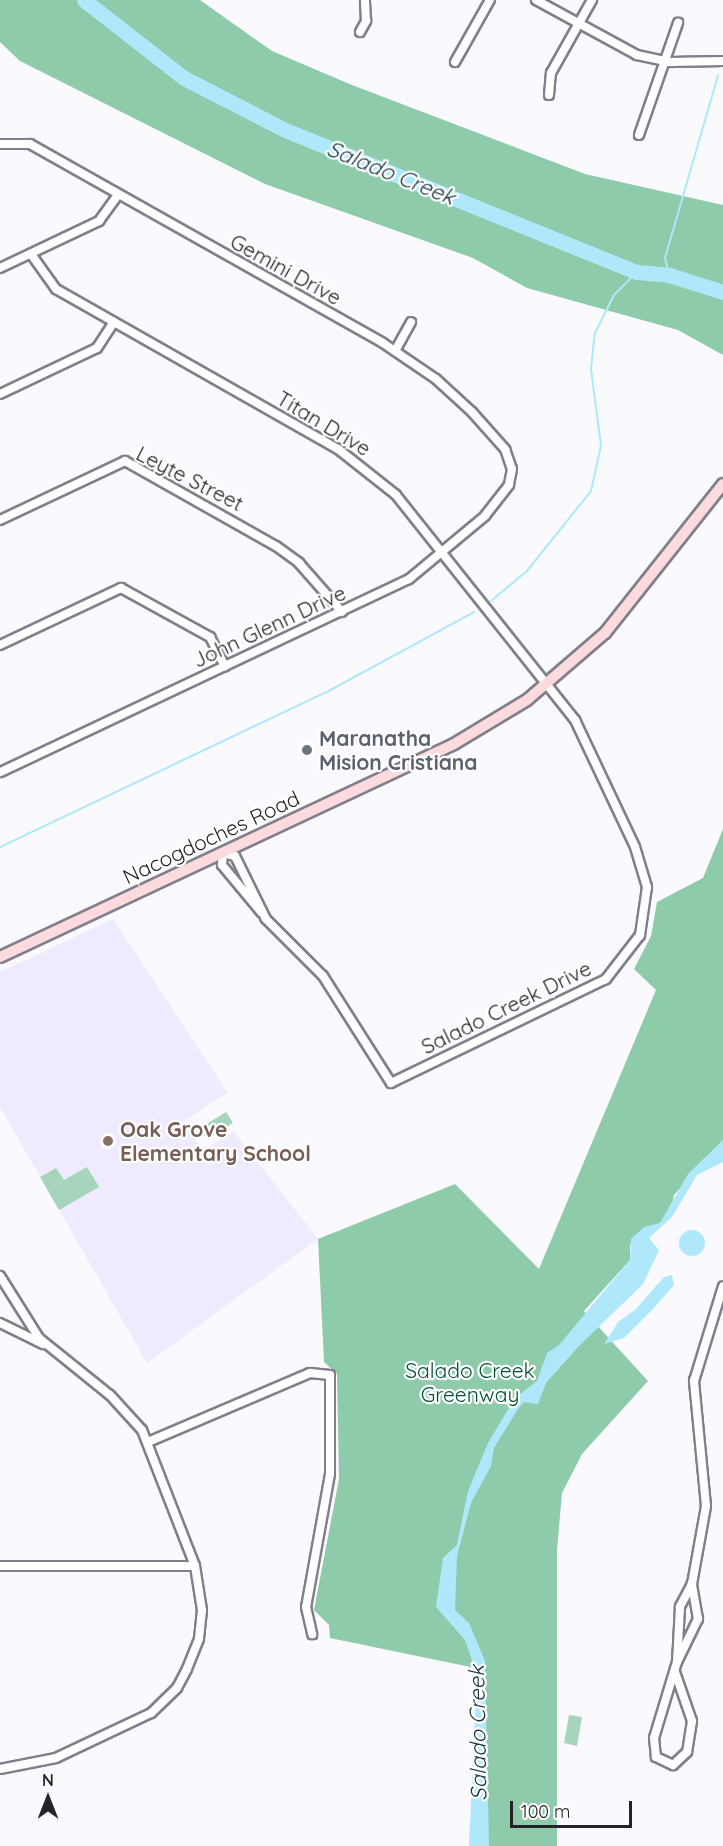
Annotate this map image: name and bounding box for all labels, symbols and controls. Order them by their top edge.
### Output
water label: Salado Creek [323,135,459,211]
street label: Gemini Drive [226,228,346,310]
street label: Titan Drive [272,385,376,461]
street label: Leyte Street [132,440,248,516]
street label: John Glenn Drive [188,579,350,673]
place label: Maranatha Mision Cristiana [319,725,478,775]
marker: Maranatha Mision Cristiana [300,743,314,757]
street label: Nacogdoches Road [119,785,303,889]
street label: Salado Creek Drive [417,955,595,1059]
place label: Oak Grove Elementary School [120,1116,311,1166]
marker: Oak Grove Elementary School [101,1134,115,1148]
park label: Salado Creek Greenway [405,1357,535,1407]
water label: Salado Creek [464,1665,492,1801]
north arrow [18,1768,78,1828]
text: N [42,1770,54,1790]
scale bar [513,1789,634,1827]
text: 100 m [521,1800,570,1823]

